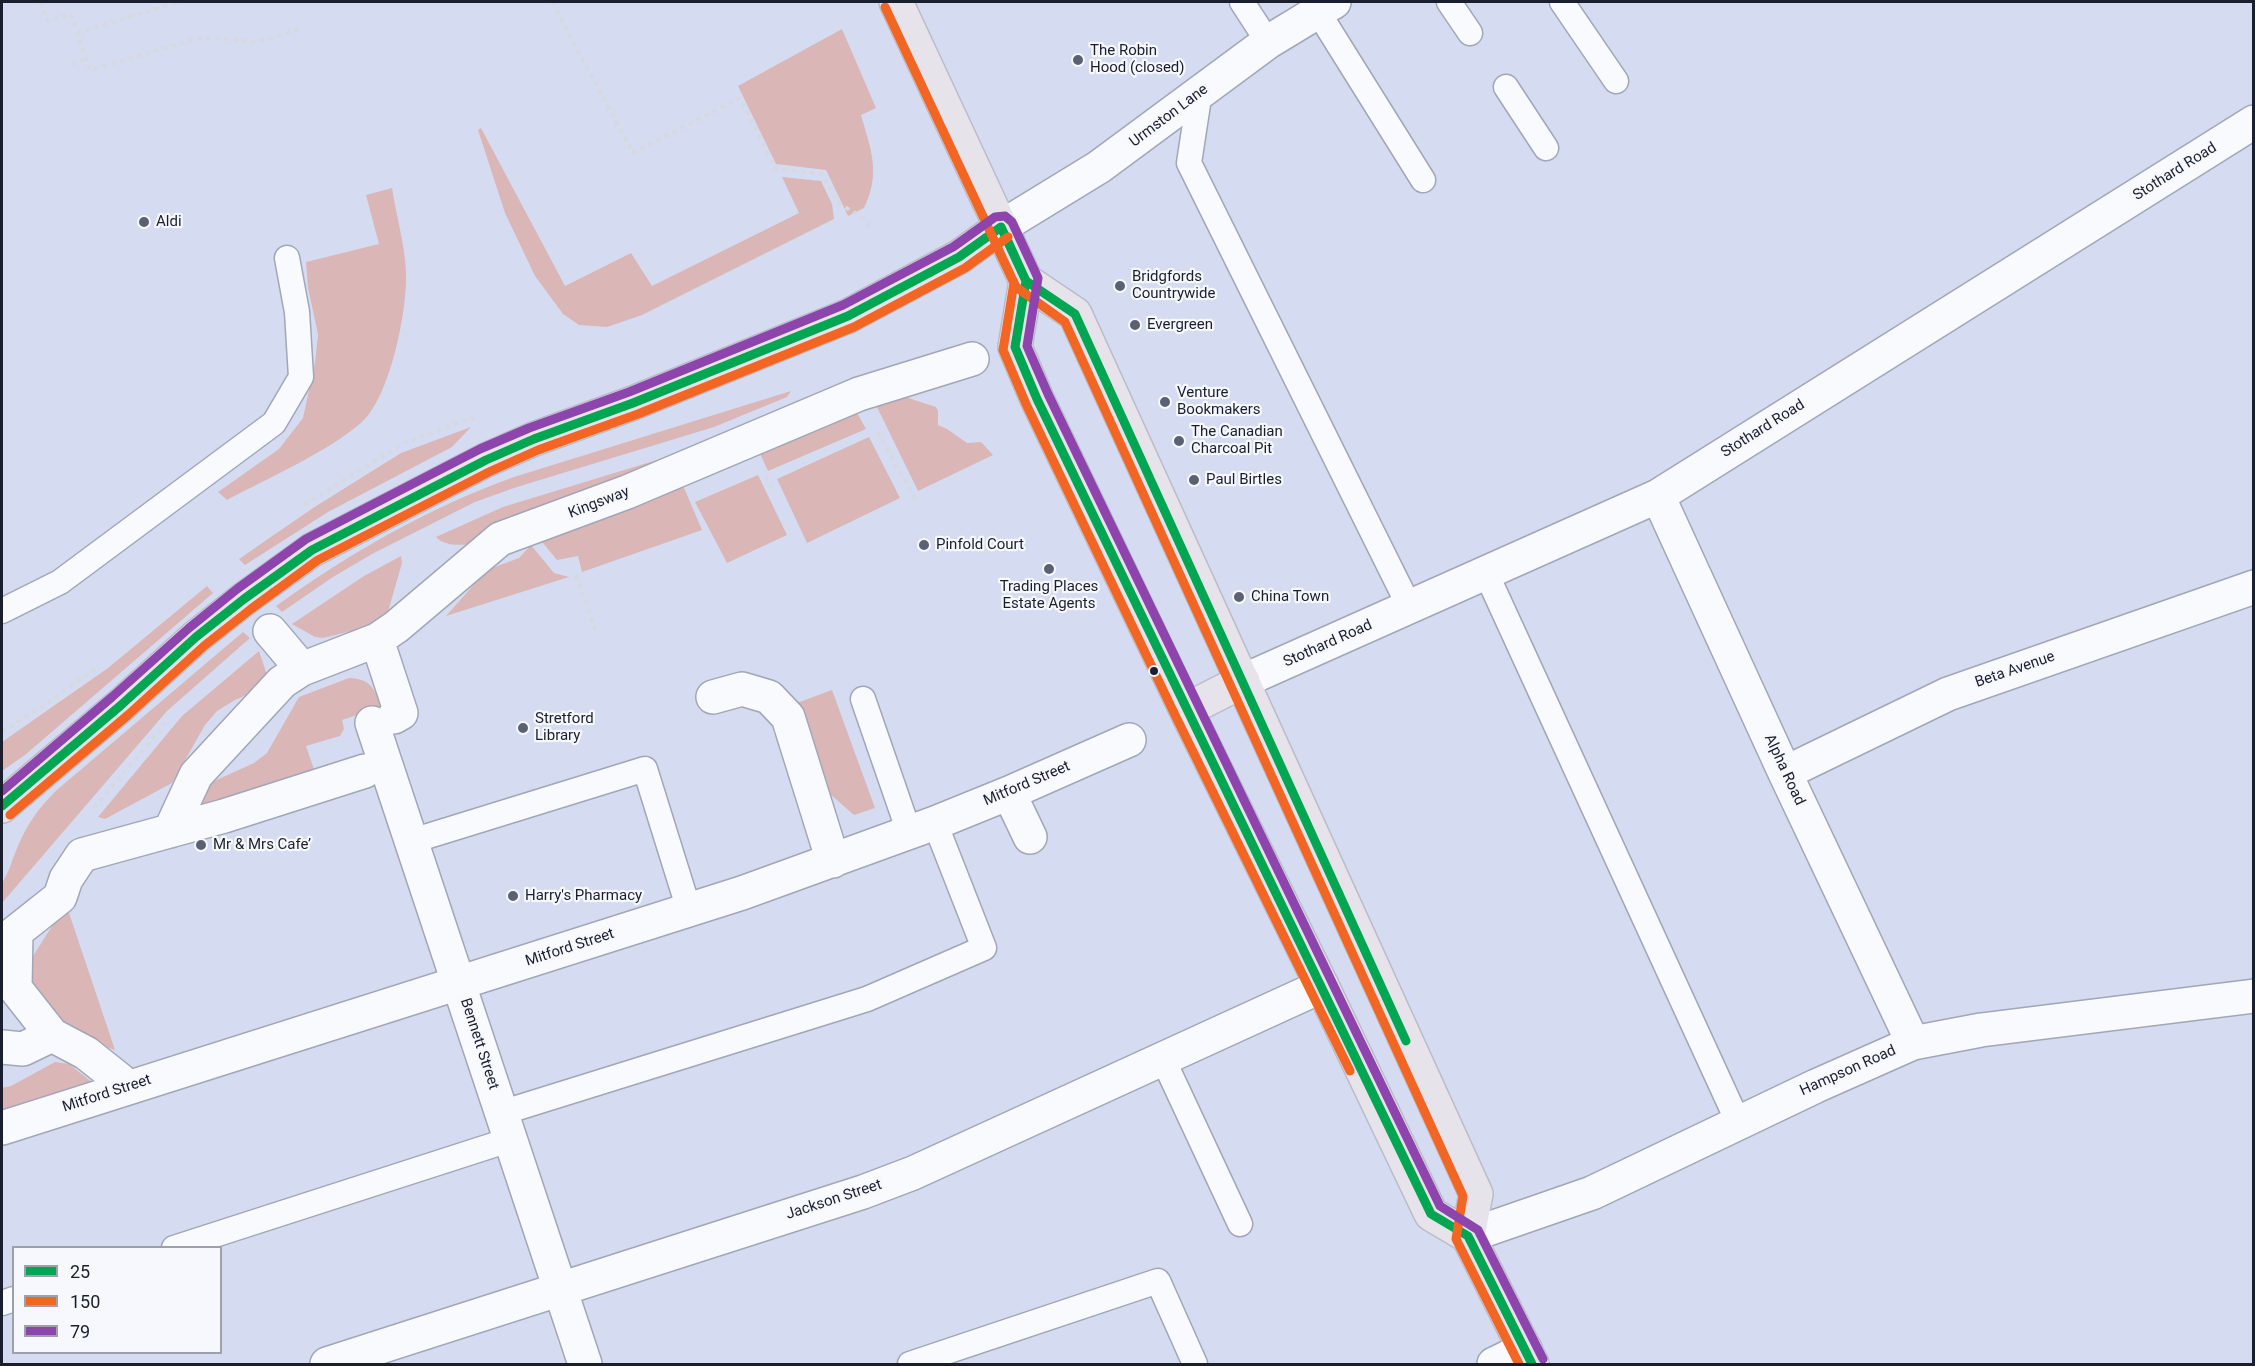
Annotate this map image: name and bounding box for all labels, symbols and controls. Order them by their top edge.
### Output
place label: The Robin Hood (closed) [1090,42,1185,77]
marker: The Robin Hood (closed) [1071,53,1085,67]
street label: Urmston Lane [1126,81,1212,151]
street label: Stothard Road [2130,139,2220,205]
place label: Aldi [156,213,182,231]
marker: Aldi [137,215,151,229]
place label: Bridgfords Countrywide [1132,268,1215,303]
marker: Bridgfords Countrywide [1113,279,1127,293]
place label: Evergreen [1147,316,1213,334]
marker: Evergreen [1128,318,1142,332]
place label: Venture Bookmakers [1177,384,1261,419]
marker: Venture Bookmakers [1158,395,1172,409]
street label: Stothard Road [1718,396,1808,462]
place label: The Canadian Charcoal Pit [1191,423,1283,458]
marker: The Canadian Charcoal Pit [1172,434,1186,448]
place label: Paul Birtles [1206,471,1282,489]
marker: Paul Birtles [1187,473,1201,487]
street label: Kingsway [566,483,632,523]
place label: Pinfold Court [936,536,1024,554]
marker: Pinfold Court [917,538,931,552]
marker: Trading Places Estate Agents [1042,562,1056,576]
place label: Trading Places Estate Agents [1000,578,1098,613]
place label: China Town [1251,588,1329,606]
marker: China Town [1232,590,1246,604]
street label: Stothard Road [1281,616,1375,672]
street label: Beta Avenue [1973,648,2057,692]
unlabelled marker [1148,665,1160,677]
place label: Stretford Library [535,710,594,745]
marker: Stretford Library [516,721,530,735]
street label: Alpha Road [1760,732,1808,808]
street label: Mitford Street [981,758,1073,810]
place label: Mr & Mrs Cafe’ [213,836,311,854]
marker: Mr & Mrs Cafe’ [194,838,208,852]
place label: Harry's Pharmacy [525,887,642,905]
marker: Harry's Pharmacy [506,889,520,903]
street label: Mitford Street [523,925,617,971]
street label: Bennett Street [456,996,502,1092]
street label: Hampson Road [1797,1042,1899,1100]
street label: Mitford Street [60,1071,154,1117]
street label: Jackson Street [784,1176,884,1224]
legend [12,1246,222,1354]
text: 25 [70,1261,90,1282]
text: 150 [70,1291,100,1312]
text: 79 [70,1321,90,1342]

